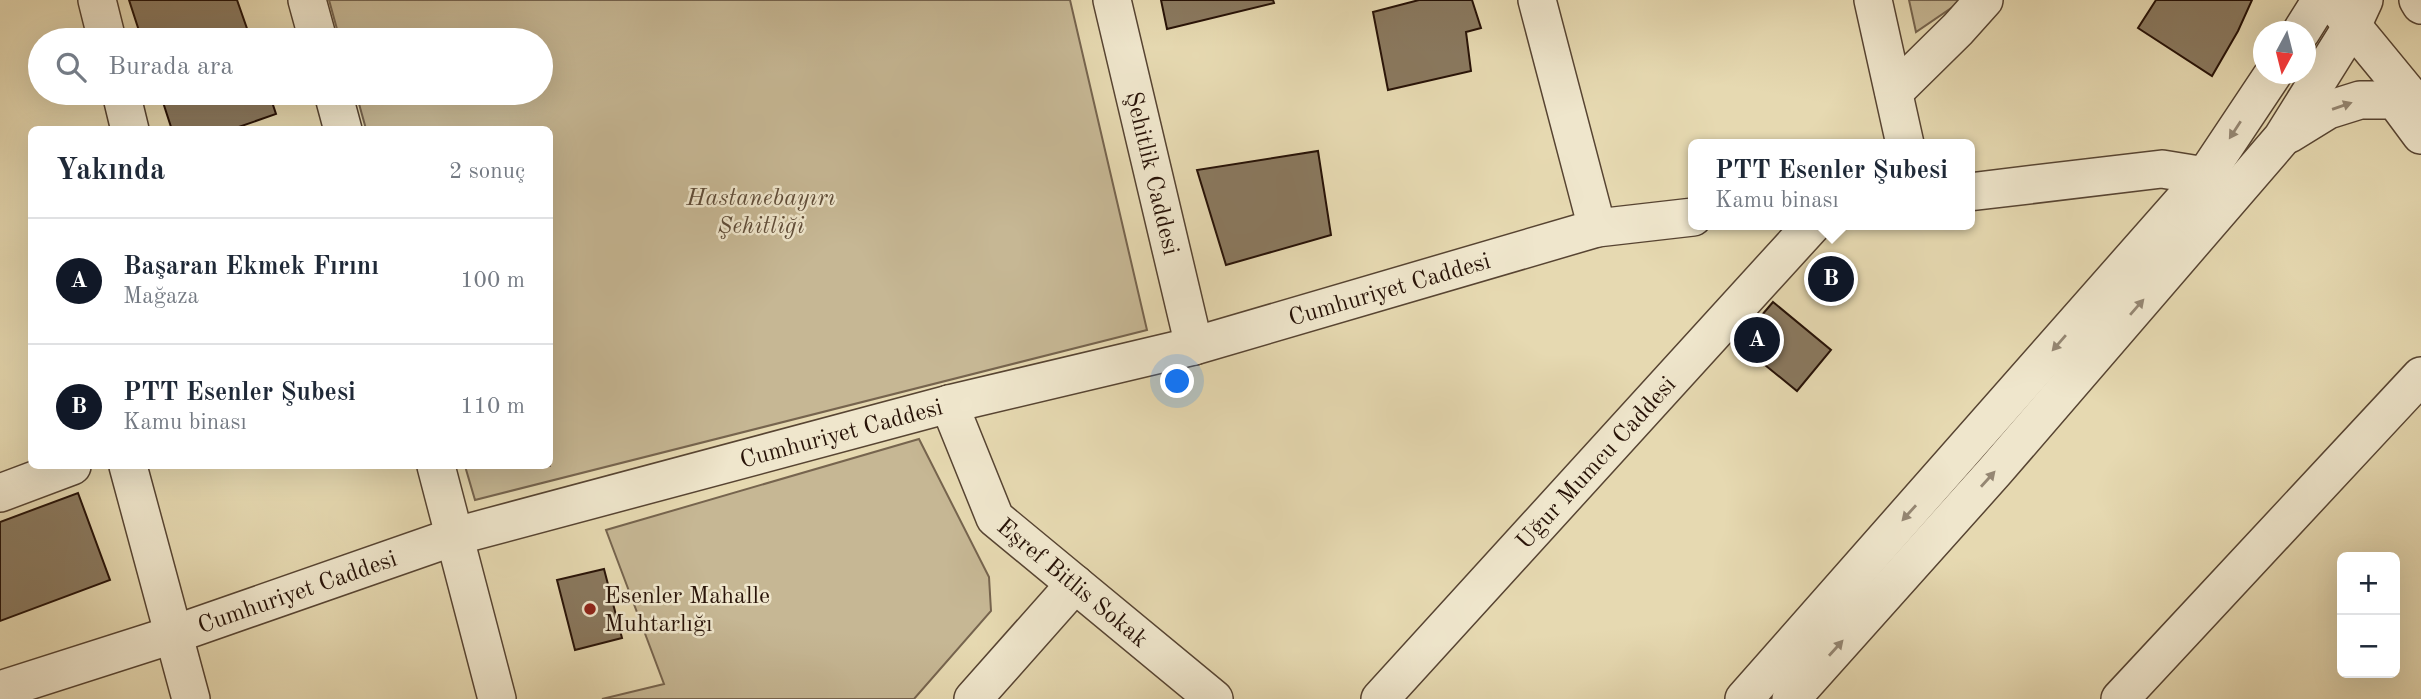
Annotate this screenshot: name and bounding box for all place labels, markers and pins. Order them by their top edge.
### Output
pin: B [1808,253,1854,305]
pin: A [1734,314,1780,366]
place label: Esenler Mahalle Muhtarlığı [604,585,770,637]
marker: Esenler Mahalle Muhtarlığı [582,601,598,617]

